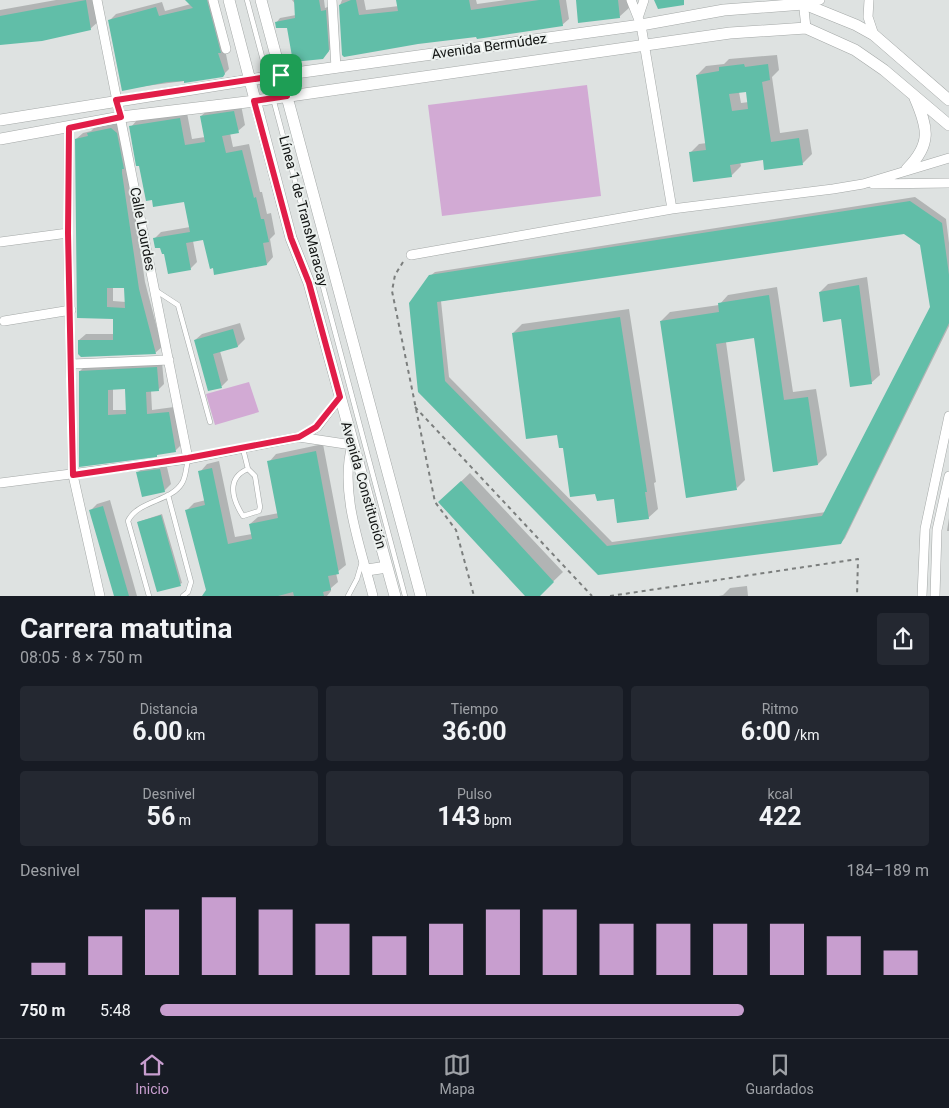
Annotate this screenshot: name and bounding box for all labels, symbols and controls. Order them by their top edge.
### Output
street label: Avenida Bermúdez [430,30,548,62]
pin [260,54,302,96]
icon: arrive [267,61,295,89]
street label: Línea 1 de TransMaracay [276,134,332,288]
street label: Calle Lourdes [127,186,159,272]
street label: Avenida Constitución [338,419,390,551]
text: Carrera matutina [20,612,232,645]
button: share [877,613,929,665]
text: 08:05 · 8 × 750 m [20,648,142,667]
text: Distancia [140,701,198,717]
text: Tiempo [451,701,498,717]
text: Ritmo [762,701,799,717]
text: 6.00 [132,717,183,746]
text: 36:00 [442,717,507,746]
text: 6:00 [741,717,791,746]
text: km [183,727,205,743]
text: /km [791,727,820,743]
text: Desnivel [143,786,195,802]
text: Pulso [457,786,492,802]
text: kcal [768,786,793,802]
text: 56 [147,802,175,831]
text: 143 [437,802,480,831]
text: 422 [759,802,802,831]
text: m [175,812,191,828]
text: bpm [480,812,512,828]
text: Desnivel [20,861,80,880]
text: 184–189 m [847,861,929,880]
text: 750 m [20,1001,65,1020]
text: 5:48 [100,1001,131,1020]
tab: Inicio [135,1051,169,1097]
tab: Mapa [440,1051,475,1097]
tab: Guardados [746,1051,814,1097]

